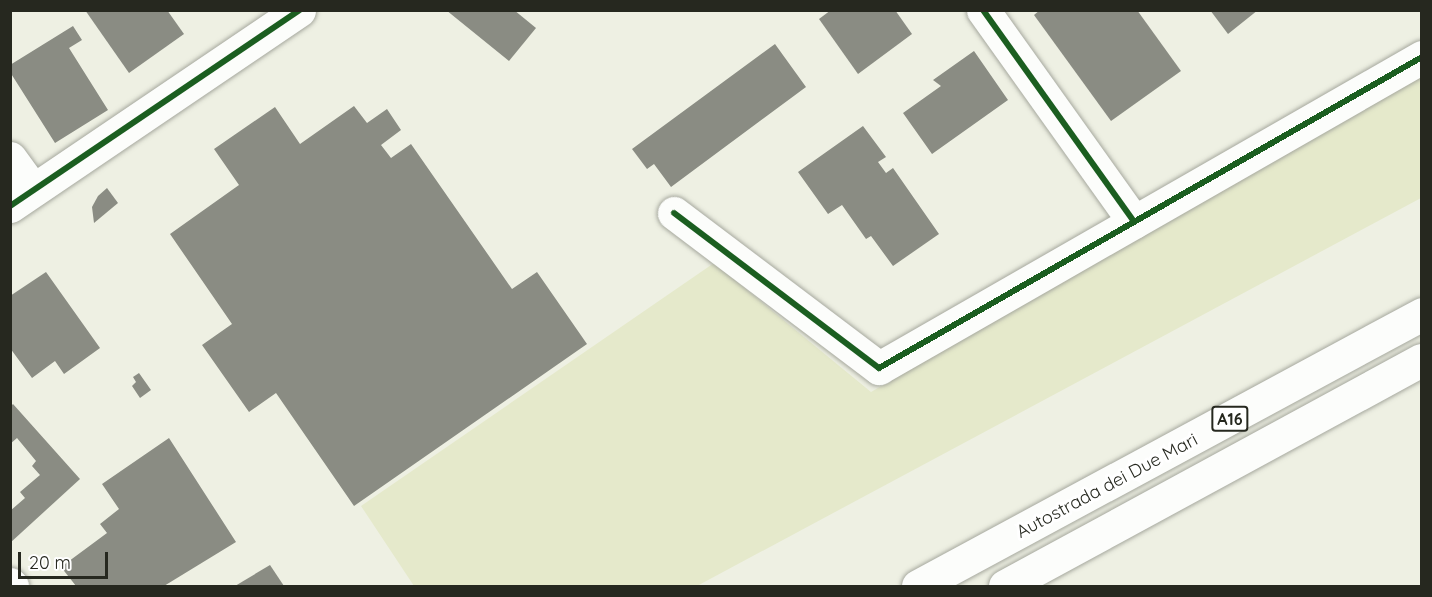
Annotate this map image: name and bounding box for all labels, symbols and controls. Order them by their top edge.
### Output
road number: A16 [1210,406,1250,432]
street label: Autostrada dei Due Mari [1013,429,1201,543]
scale bar [21,540,111,578]
text: 20 m [29,551,71,574]

